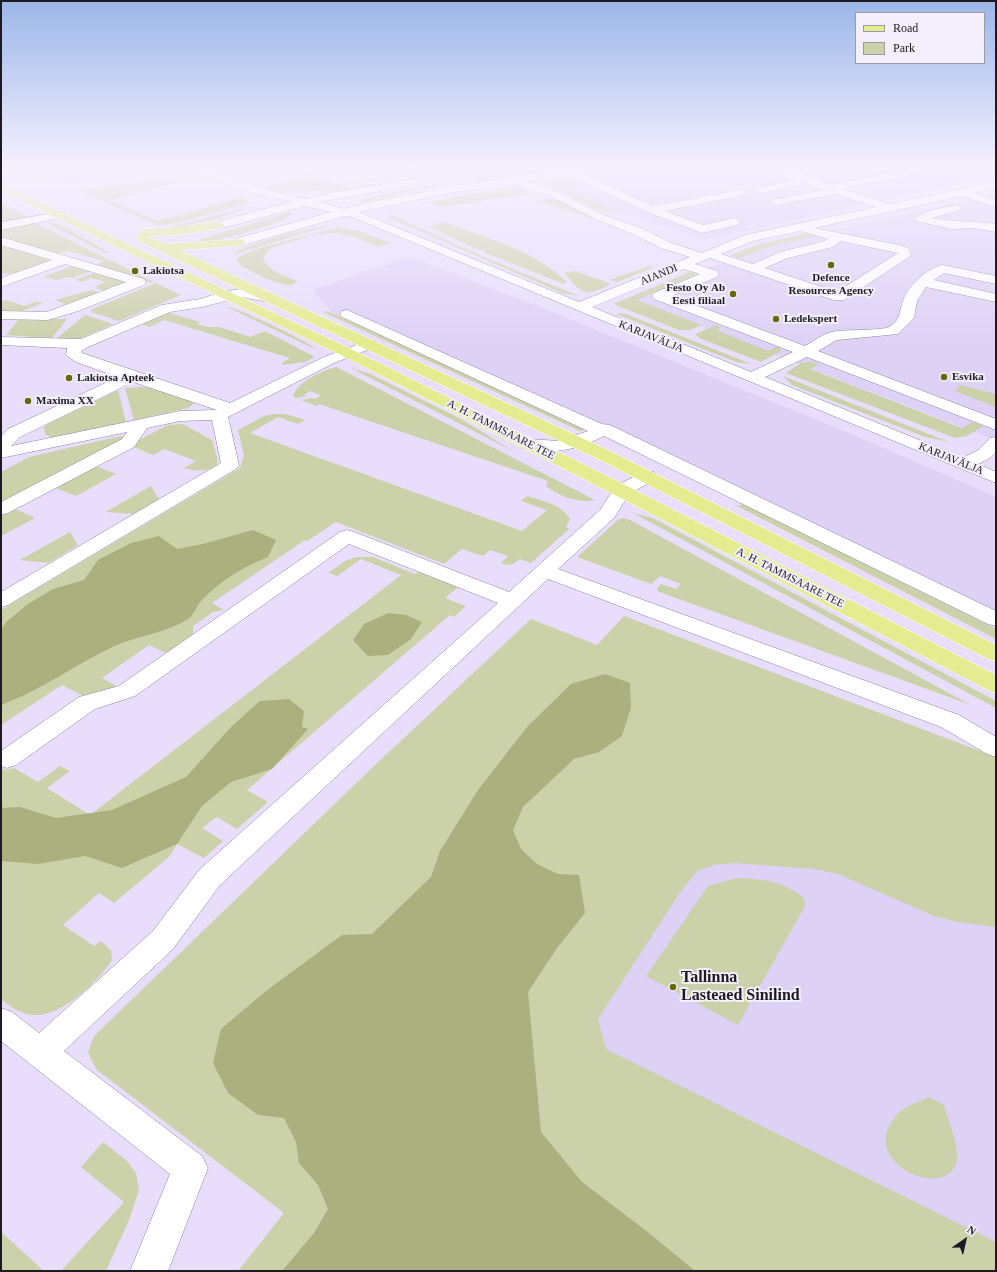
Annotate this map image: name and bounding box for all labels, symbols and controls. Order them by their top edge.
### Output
legend [855,12,985,64]
text: Road [893,21,918,35]
text: Park [893,41,915,55]
marker: Defence Resources Agency [826,260,836,270]
street label: AIANDI [638,262,680,288]
place label: Lakiotsa [143,264,184,278]
marker: Lakiotsa [130,266,140,276]
place label: Defence Resources Agency [788,271,874,297]
place label: Festo Oy Ab Eesti filiaal [666,281,725,307]
marker: Festo Oy Ab Eesti filiaal [728,289,738,299]
place label: Ledekspert [784,312,837,326]
marker: Ledekspert [771,314,781,324]
street label: KARJAVÄLJA [617,318,685,356]
place label: Esvika [952,370,984,384]
place label: Lakiotsa Apteek [77,371,154,385]
marker: Esvika [939,372,949,382]
marker: Lakiotsa Apteek [64,373,74,383]
place label: Maxima XX [36,394,94,408]
marker: Maxima XX [23,396,33,406]
street label: A. H. TAMMSAARE TEE [445,397,557,463]
street label: KARJAVÄLJA [917,440,985,478]
street label: A. H. TAMMSAARE TEE [734,545,846,611]
place label: Tallinna Lasteaed Sinilind [681,968,800,1006]
marker: Tallinna Lasteaed Sinilind [668,982,678,992]
north arrow [945,1220,985,1260]
text: N [965,1223,978,1237]

